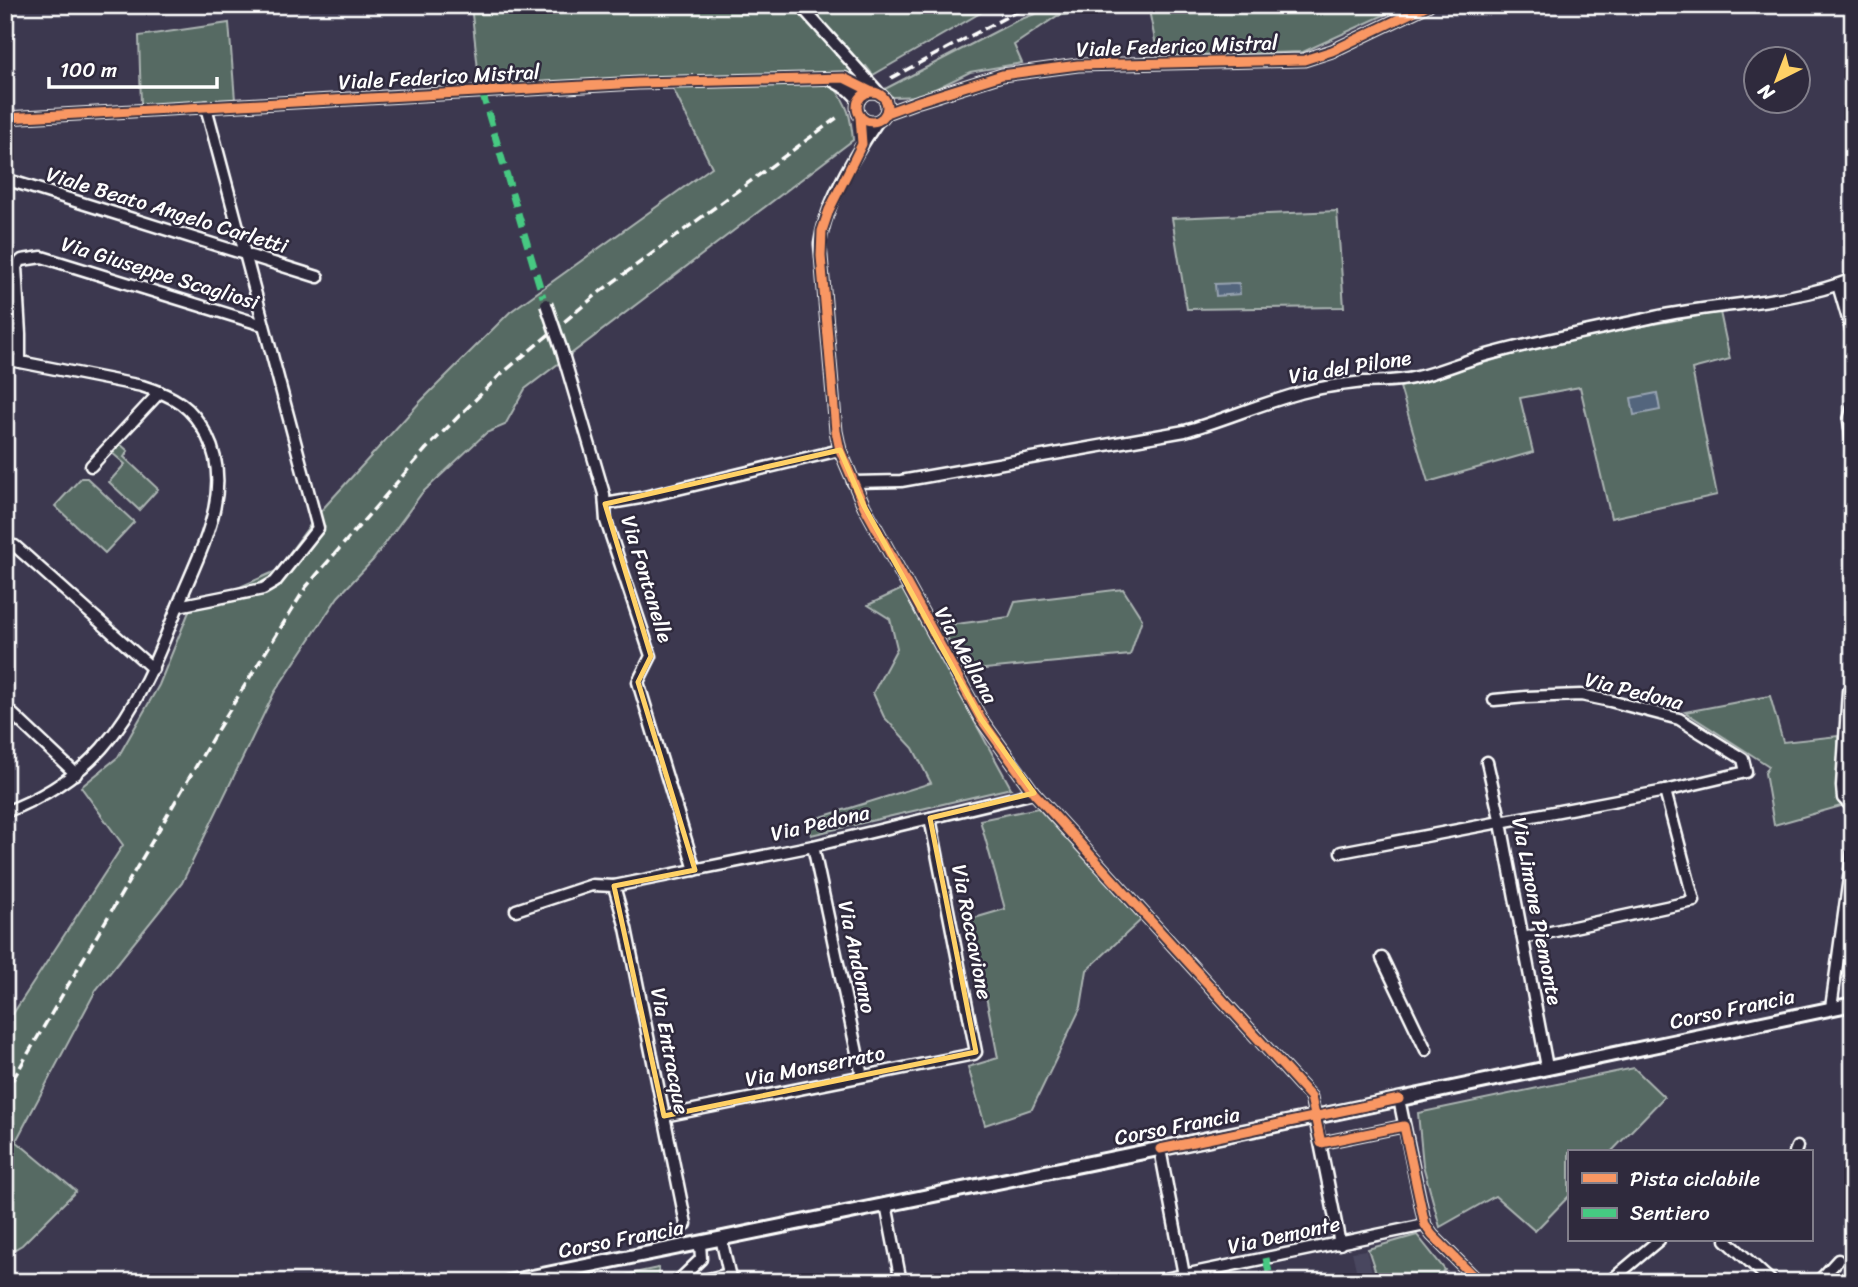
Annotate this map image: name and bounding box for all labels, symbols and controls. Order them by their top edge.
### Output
street label: Viale Federico Mistral [1076,23,1279,69]
scale bar [49,46,217,90]
north arrow [1742,46,1812,116]
text: 100 m [60,51,117,89]
street label: Viale Federico Mistral [337,53,542,101]
text: N [1749,75,1783,110]
street label: Viale Beato Angelo Carletti [41,155,294,265]
street label: Via Giuseppe Scagliosi [56,225,265,321]
street label: Via del Pilone [1286,339,1414,395]
street label: Via Fontanelle [610,511,684,647]
street label: Via Mellana [923,599,1009,711]
street label: Via Pedona [1581,660,1688,722]
street label: Via Pedona [767,793,874,853]
street label: Via Limone Piemonte [1500,814,1574,1008]
street label: Via Roccavione [940,861,1004,1003]
street label: Via Andonno [827,897,888,1017]
street label: Corso Francia [1666,977,1798,1041]
street label: Via Entracque [639,984,701,1118]
street label: Via Monserrato [742,1034,888,1098]
street label: Corso Francia [1111,1095,1243,1157]
legend [1568,1150,1812,1242]
text: Pista ciclabile [1630,1160,1760,1198]
text: Sentiero [1630,1194,1710,1232]
street label: Via Demonte [1224,1204,1344,1265]
street label: Corso Francia [555,1208,687,1270]

